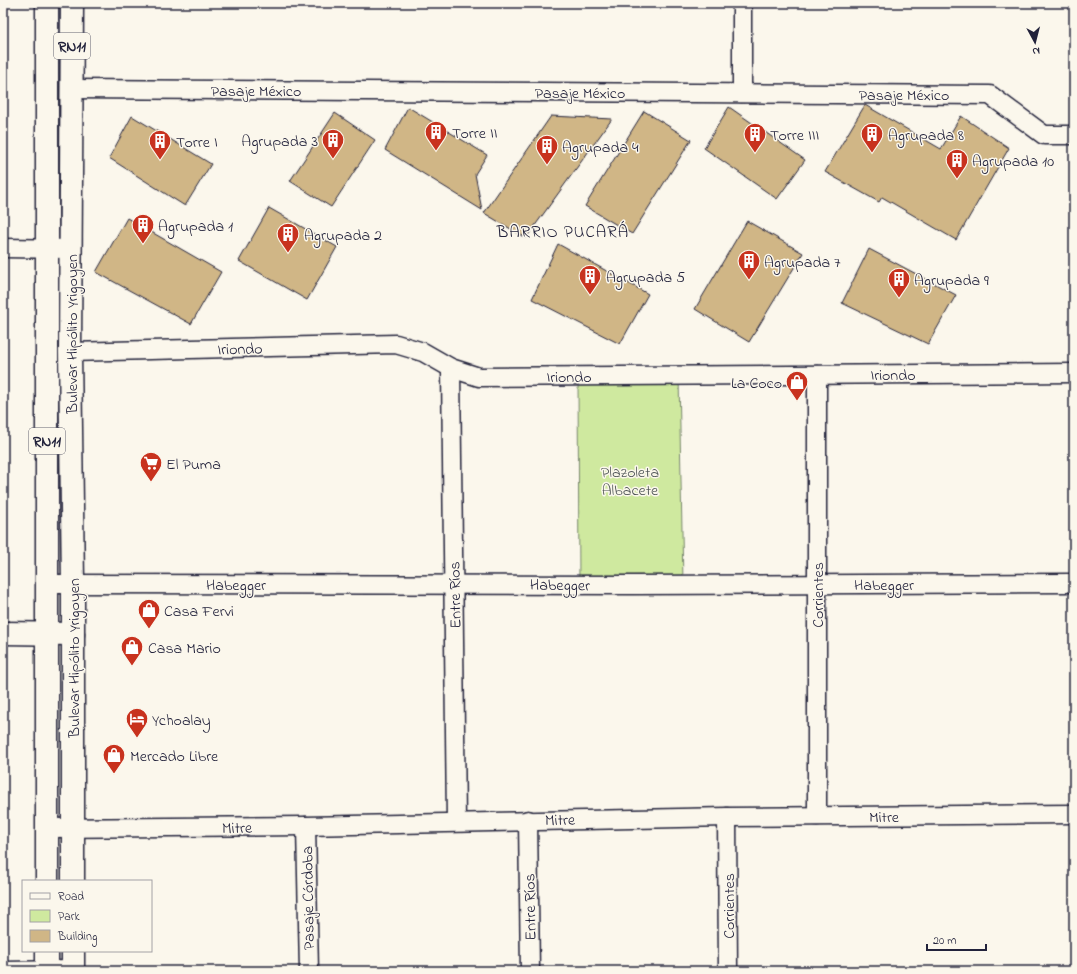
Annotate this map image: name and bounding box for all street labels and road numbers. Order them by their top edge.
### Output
road number: RN11 [54,33,90,59]
street label: Pasaje México [211,80,301,104]
street label: Pasaje México [535,82,625,106]
street label: Pasaje México [859,84,949,108]
street label: Bulevar Hipólito Yrigoyen [61,254,85,415]
street label: Iriondo [217,338,263,362]
street label: Iriondo [870,364,916,388]
street label: Iriondo [546,366,592,390]
road number: RN11 [29,428,65,454]
street label: Entre Ríos [443,561,469,629]
street label: Corrientes [807,562,831,628]
street label: Habegger [530,573,590,599]
street label: Habegger [206,574,266,598]
street label: Habegger [854,574,914,598]
street label: Bulevar Hipólito Yrigoyen [63,578,87,739]
street label: Mitre [869,806,900,830]
street label: Mitre [545,809,576,833]
street label: Mitre [222,817,253,841]
street label: Pasaje Córdoba [296,846,322,950]
street label: Entre Ríos [518,873,544,941]
street label: Corrientes [718,873,742,939]

